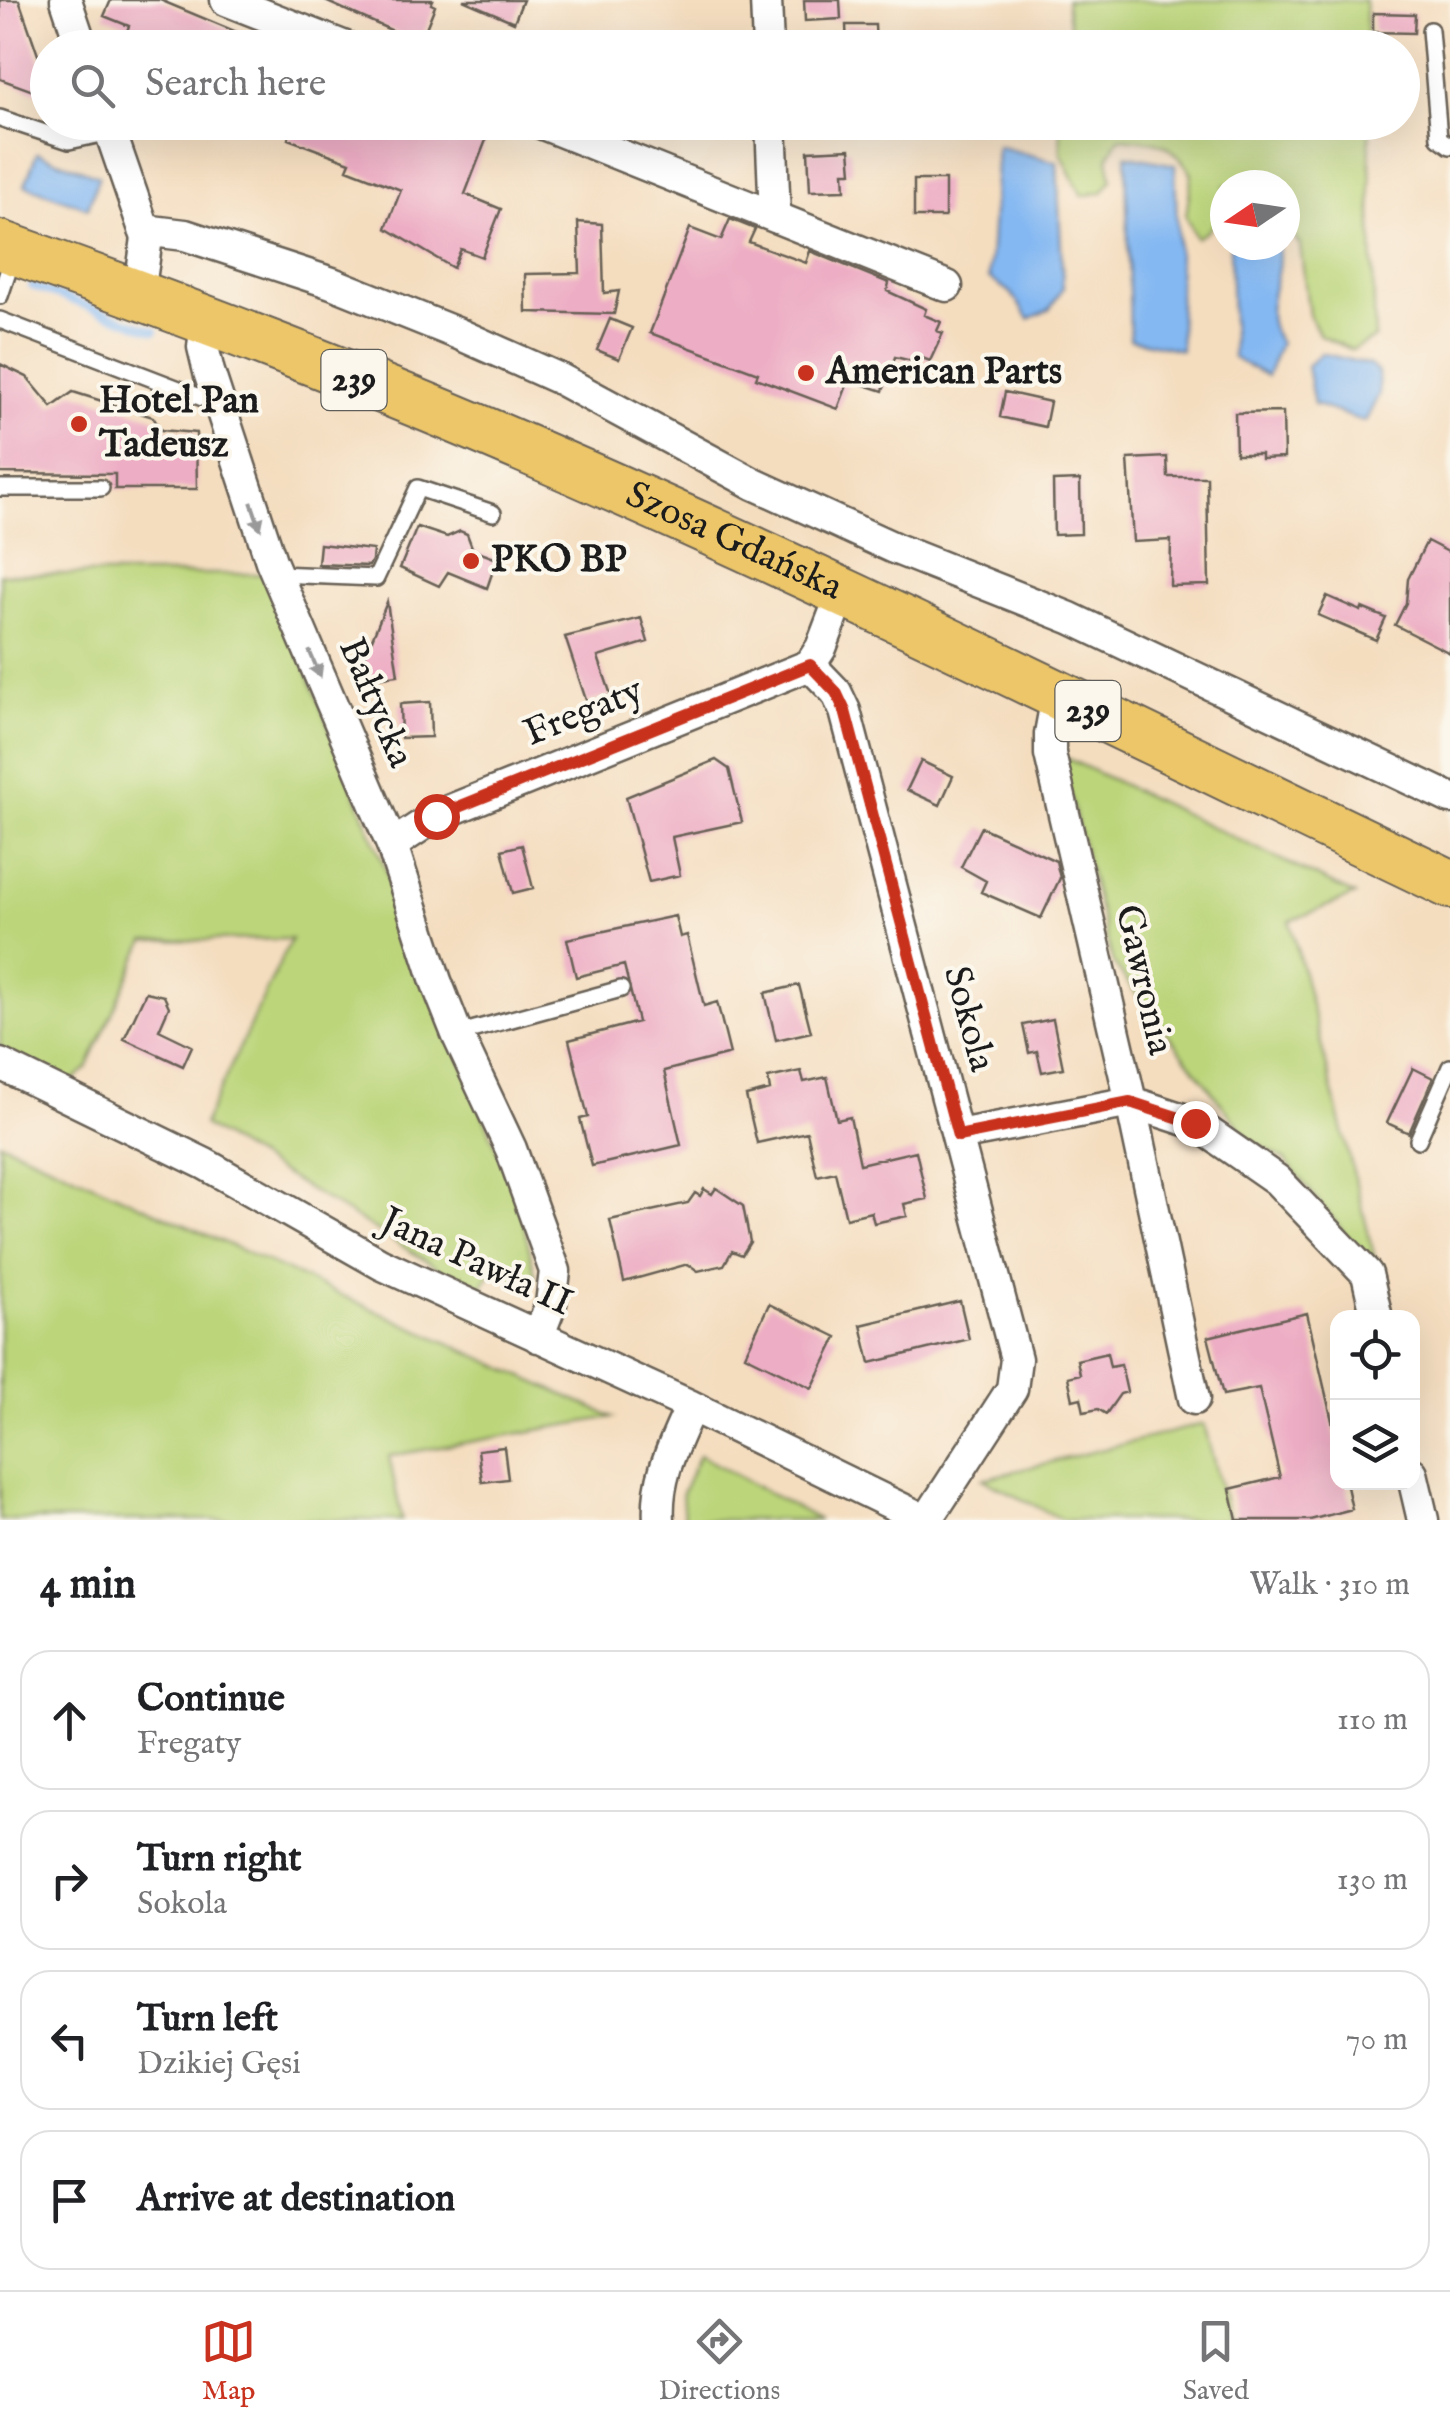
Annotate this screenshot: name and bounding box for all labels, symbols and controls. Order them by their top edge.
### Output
search box [30,30,1420,140]
icon: search [65,58,120,113]
text: Search here [145,61,326,109]
north arrow [1210,170,1300,260]
place label: American Parts [824,349,1062,397]
road number: 239 [322,350,386,410]
marker: American Parts [795,362,817,384]
place label: Hotel Pan Tadeusz [98,378,259,470]
marker: Hotel Pan Tadeusz [68,413,90,435]
street label: Szosa Gdańska [618,472,850,613]
one-way arrow [249,501,264,531]
place label: PKO BP [491,537,626,585]
marker: PKO BP [460,550,482,572]
street label: Bałtycka [326,631,424,776]
one-way arrow [307,649,323,679]
street label: Fregaty [518,667,651,758]
road number: 239 [1056,681,1120,741]
route start [414,794,460,840]
street label: Gawronia [1102,900,1184,1060]
street label: Sokola [931,961,1005,1077]
route end [1173,1101,1219,1147]
street label: Jana Pawła II [369,1196,580,1328]
map controls [1330,1310,1420,1490]
button: locate [1330,1310,1420,1400]
button: layers [1330,1400,1420,1490]
text: 4 min [40,1559,136,1612]
text: Walk · 310 m [1250,1565,1410,1606]
text: Continue [137,1676,285,1724]
icon: ahead [42,1693,97,1748]
text: 110 m [1337,1700,1408,1741]
text: Fregaty [137,1724,241,1765]
text: Turn right [137,1836,301,1884]
icon: right [42,1853,97,1908]
text: 130 m [1337,1860,1408,1901]
text: Sokola [137,1884,227,1925]
text: Turn left [137,1996,278,2044]
icon: left [42,2013,97,2068]
text: 70 m [1346,2020,1408,2061]
text: Dzikiej Gęsi [137,2044,301,2085]
icon: arrive [42,2173,97,2228]
text: Arrive at destination [137,2176,455,2224]
tab: Map [201,2314,256,2409]
tab: Directions [658,2314,780,2409]
tab: Saved [1183,2314,1249,2409]

